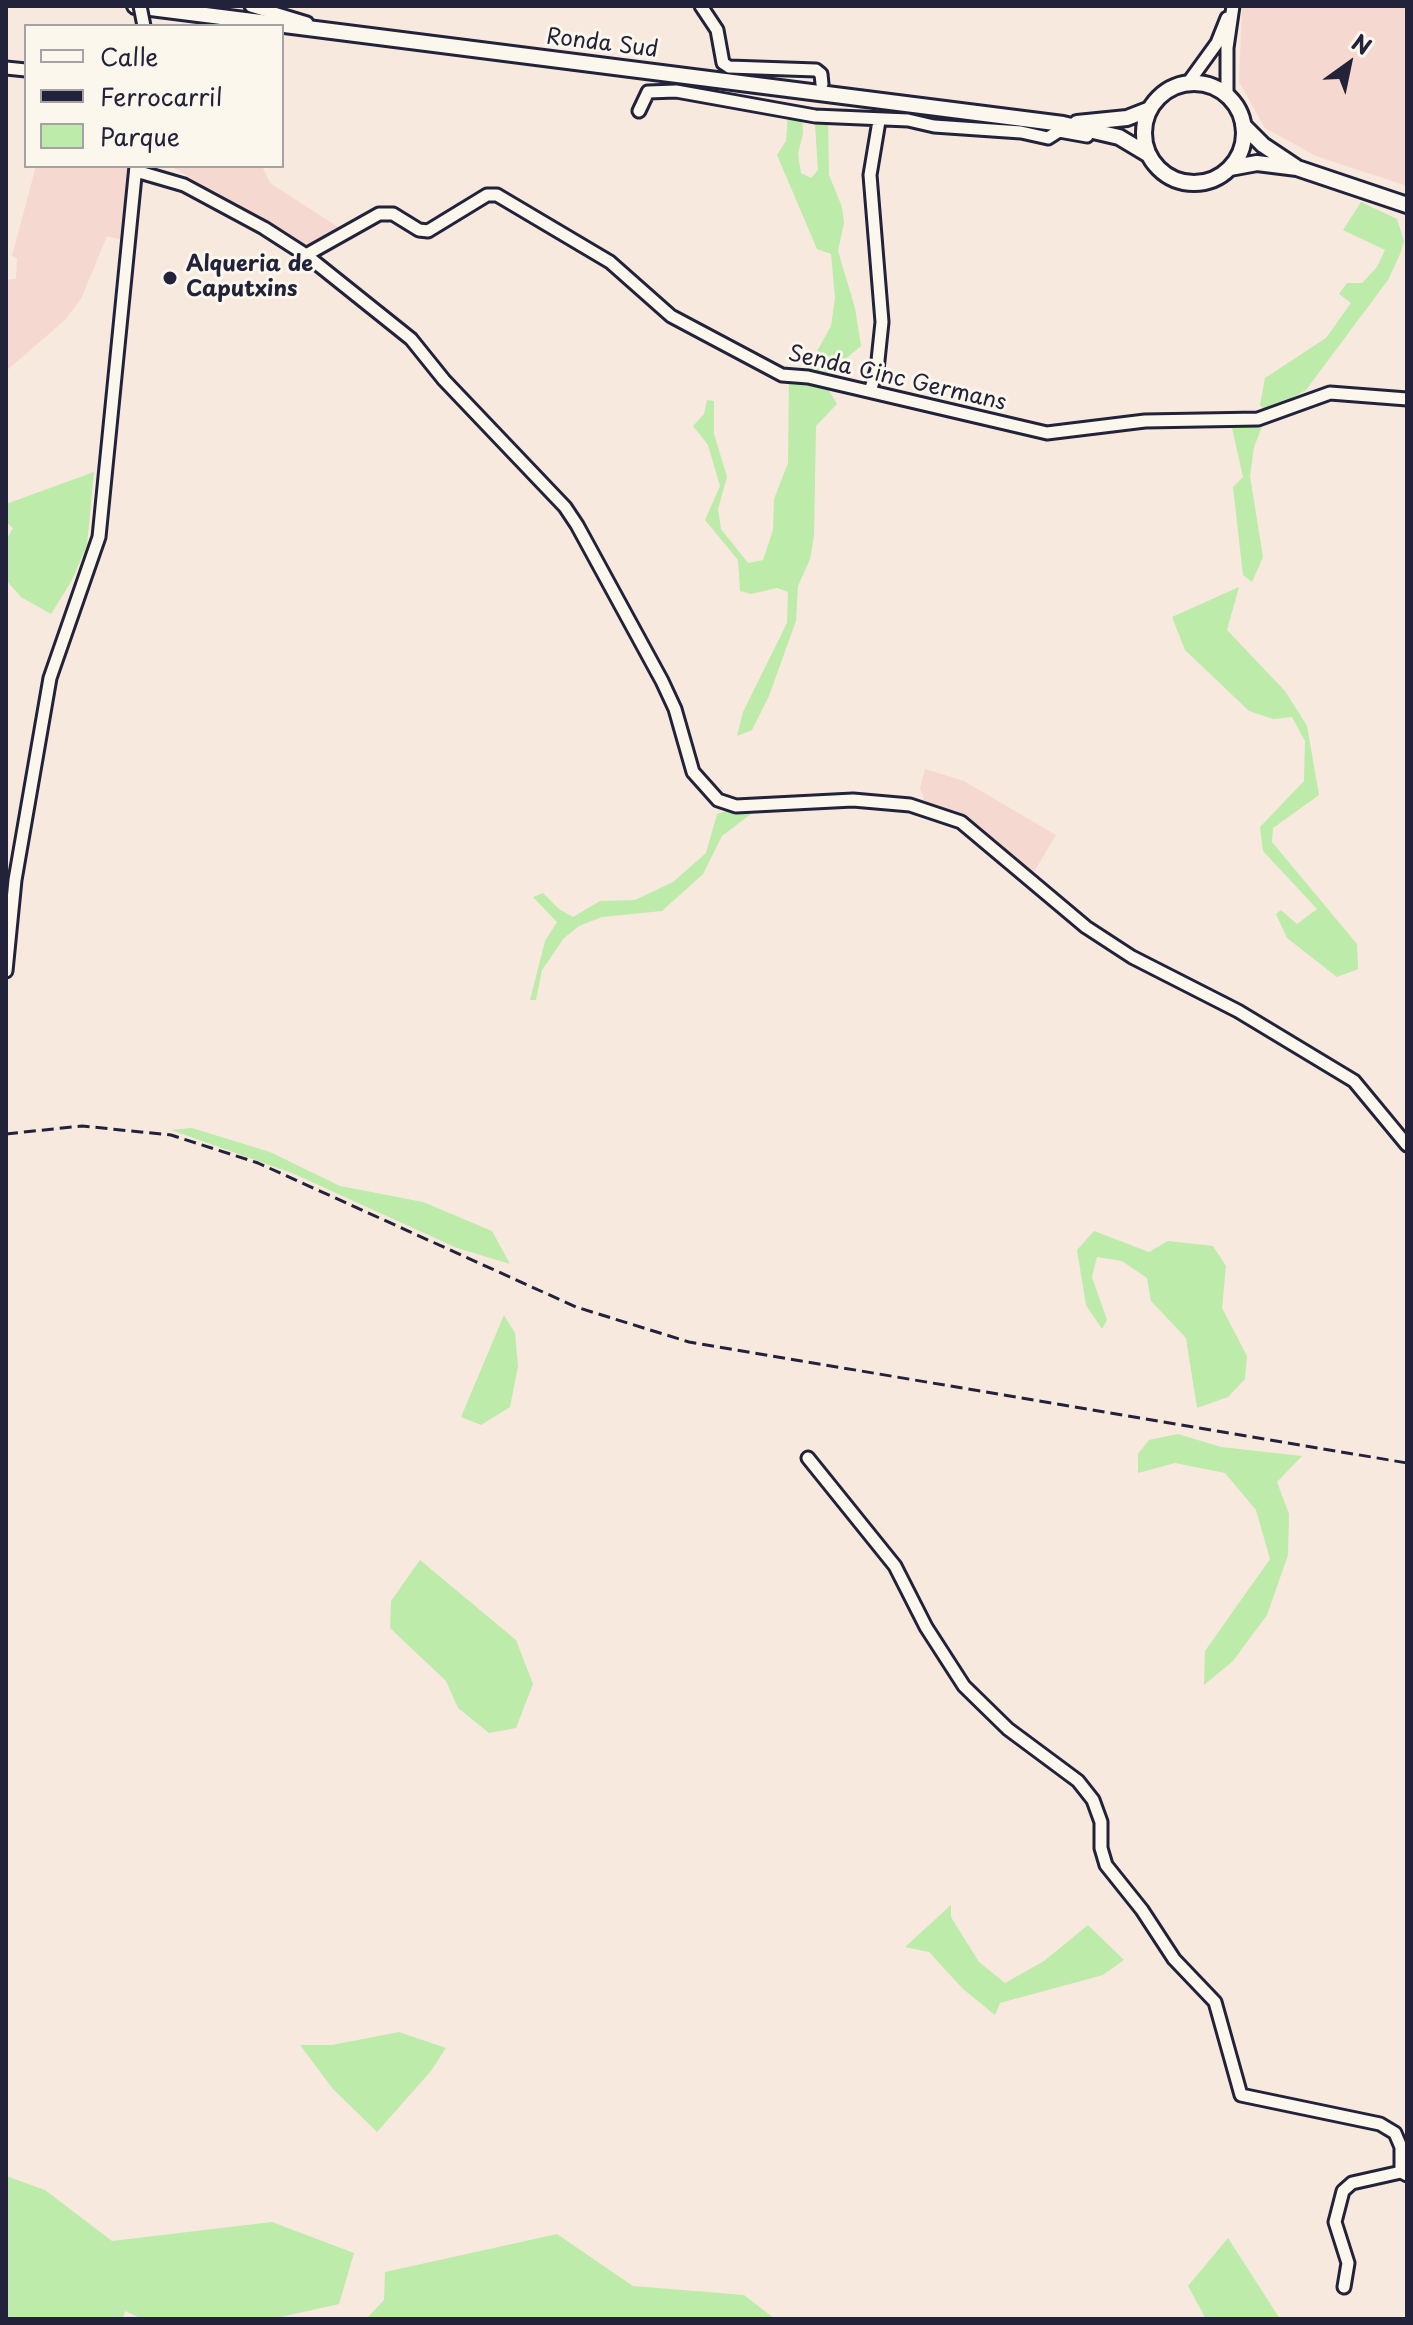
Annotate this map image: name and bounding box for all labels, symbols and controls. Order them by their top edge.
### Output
legend [24,24,284,168]
street label: Ronda Sud [545,24,659,64]
north arrow [1309,24,1389,104]
text: N [1346,25,1379,62]
text: Calle [100,38,158,74]
text: Ferrocarril [100,78,223,114]
text: Parque [100,118,180,154]
place label: Alqueria de Caputxins [186,252,313,304]
marker: Alqueria de Caputxins [161,269,179,287]
street label: Senda Cinc Germans [785,341,1009,417]

